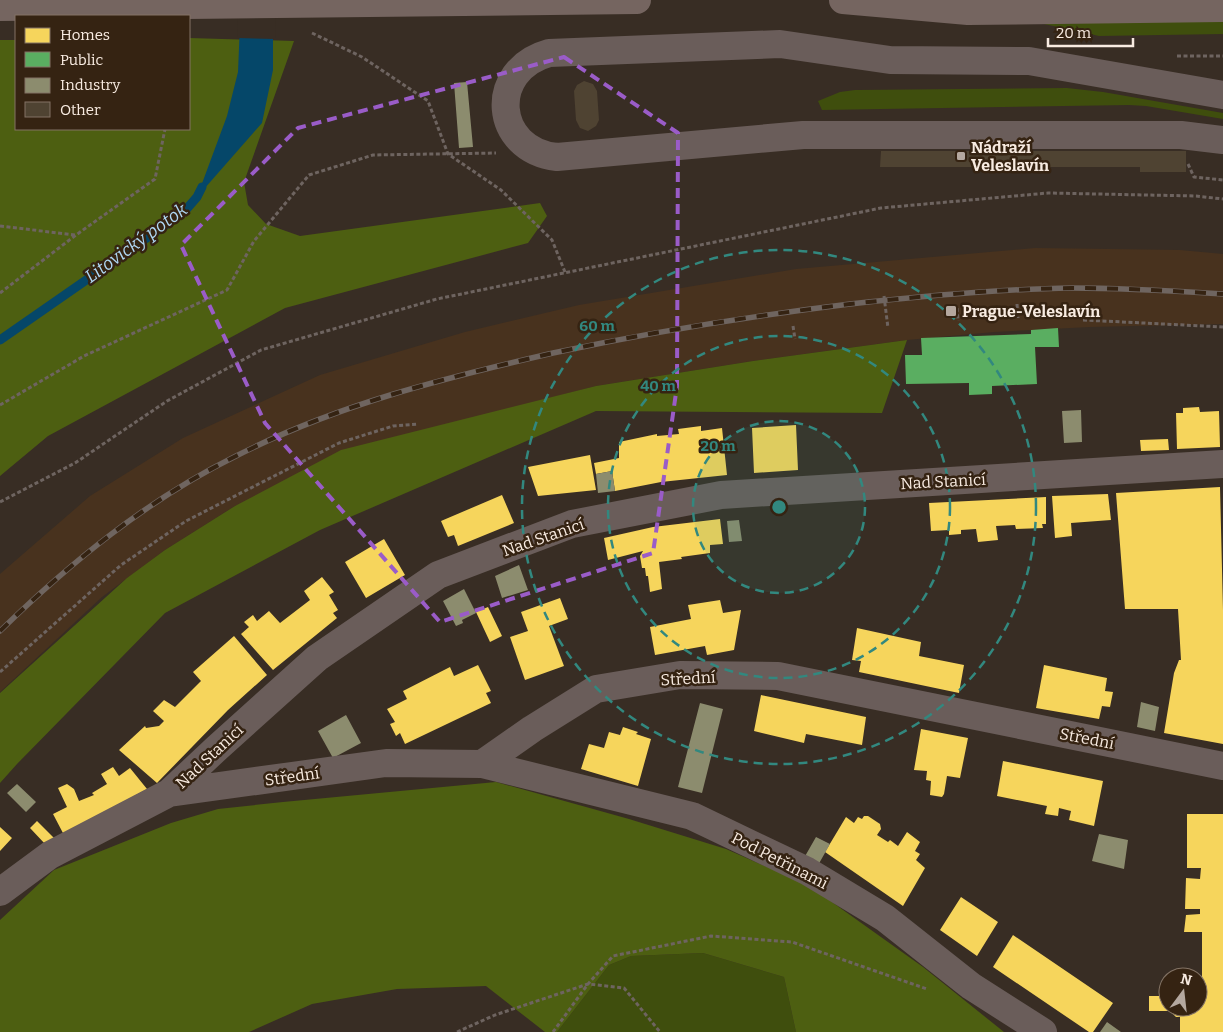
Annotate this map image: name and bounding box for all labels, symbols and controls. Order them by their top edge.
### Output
legend [15,15,190,130]
scale bar [1048,15,1133,47]
text: 20 m [1056,24,1092,42]
text: Homes [60,26,110,44]
text: Public [60,51,104,69]
text: Industry [60,76,120,94]
text: Other [60,101,101,119]
place label: Nádraží Veleslavín [971,138,1050,175]
marker: Nádraží Veleslavín [955,150,967,162]
water label: Litovický potok [80,198,192,288]
place label: Prague-Veleslavín [962,302,1101,321]
marker: Prague-Veleslavín [944,304,958,318]
text: 60 m [579,317,615,335]
text: 40 m [640,377,677,395]
text: 20 m [701,437,736,455]
street label: Nad Stanicí [900,470,986,493]
centre of rings [770,498,788,516]
street label: Nad Stanicí [500,515,587,560]
street label: Střední [660,668,716,689]
street label: Nad Stanicí [172,720,247,792]
street label: Střední [1058,724,1116,753]
street label: Střední [264,763,321,790]
street label: Pod Petřinami [728,828,831,893]
north arrow [1158,967,1208,1017]
text: N [1179,970,1194,990]

